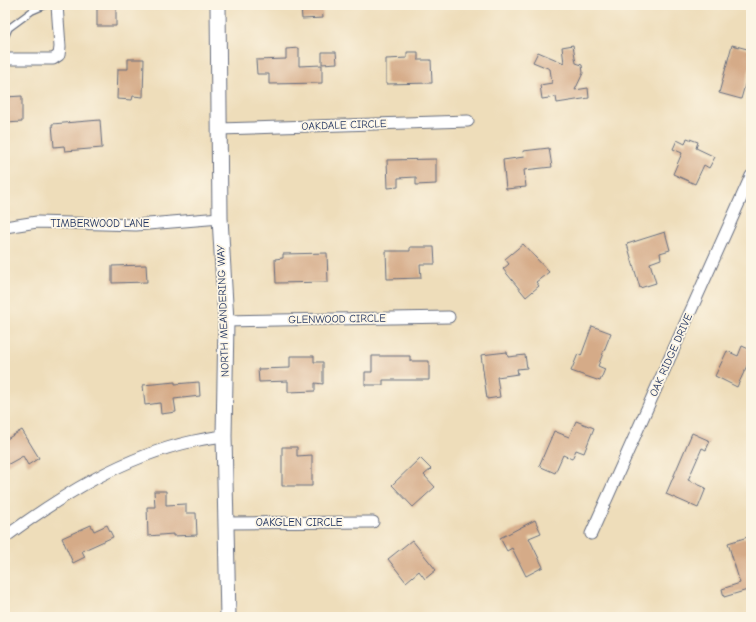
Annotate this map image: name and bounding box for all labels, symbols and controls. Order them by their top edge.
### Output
street label: OAKDALE CIRCLE [301,117,387,133]
street label: TIMBERWOOD LANE [51,217,150,230]
street label: NORTH MEANDERING WAY [214,244,232,377]
street label: OAK RIDGE DRIVE [647,311,695,399]
street label: GLENWOOD CIRCLE [288,312,386,326]
street label: OAKGLEN CIRCLE [256,516,343,529]

